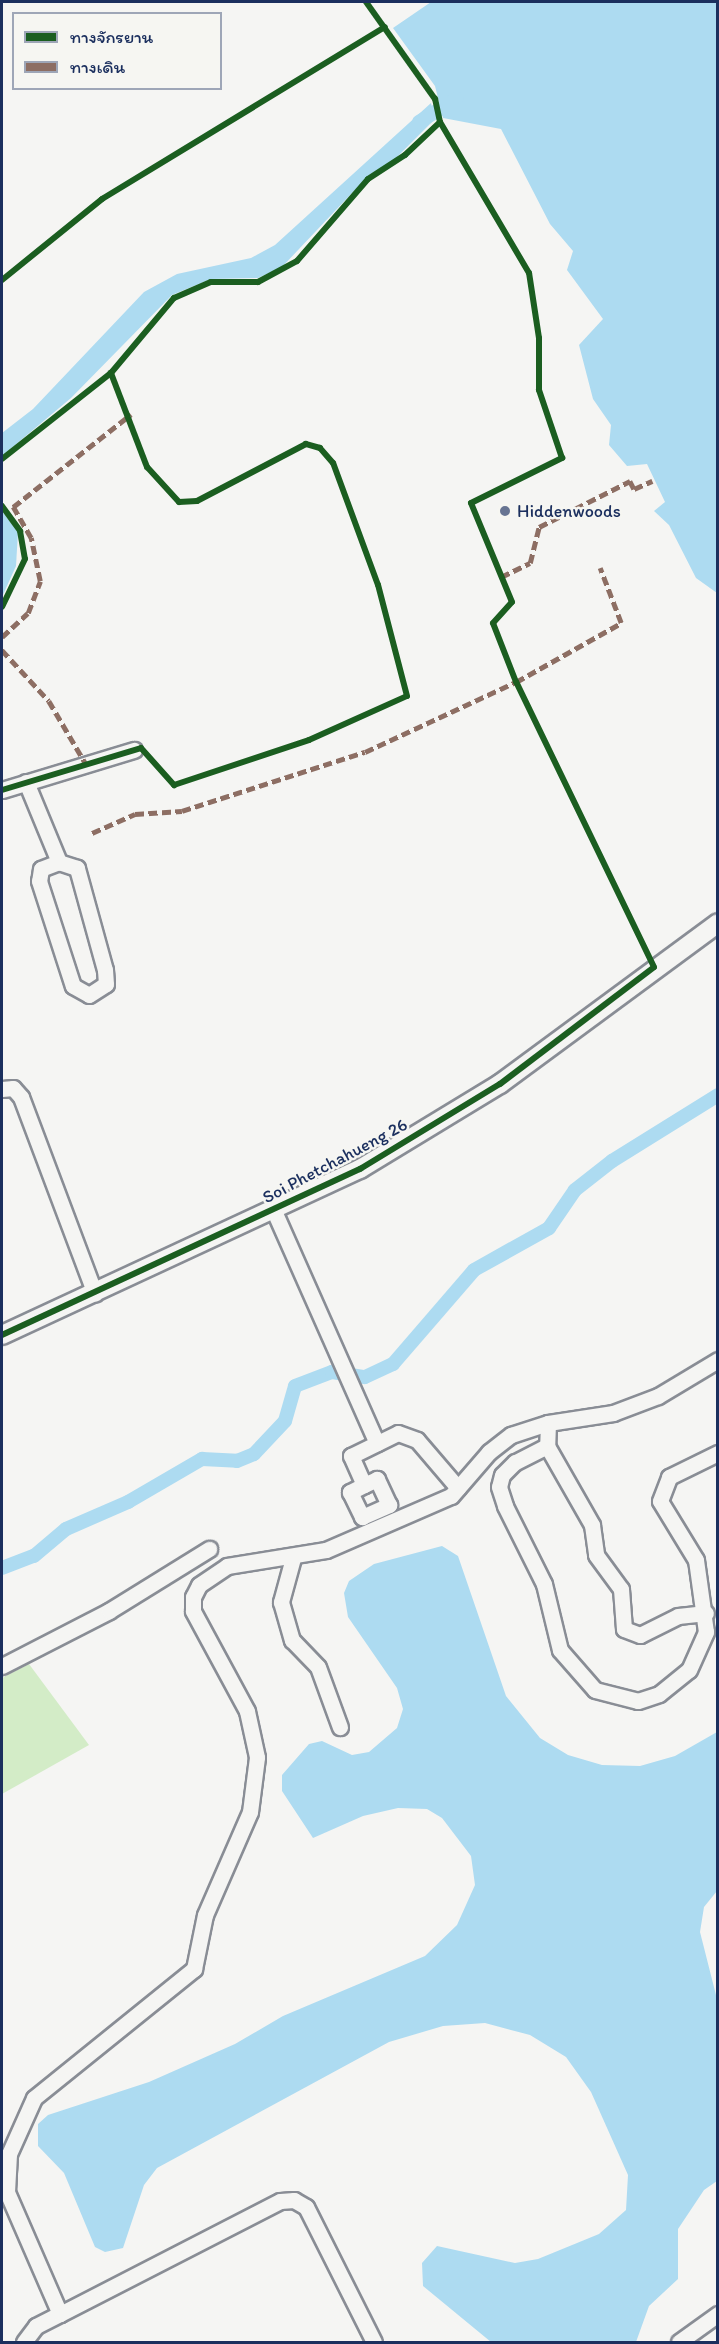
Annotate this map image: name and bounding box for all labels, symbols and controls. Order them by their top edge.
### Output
legend [12,12,222,90]
text: ทางจักรยาน [70,26,153,48]
text: ทางเดิน [70,56,125,78]
place label: Hiddenwoods [517,500,621,522]
marker: Hiddenwoods [498,504,512,518]
street label: Soi Phetchahueng 26 [259,1114,411,1208]

